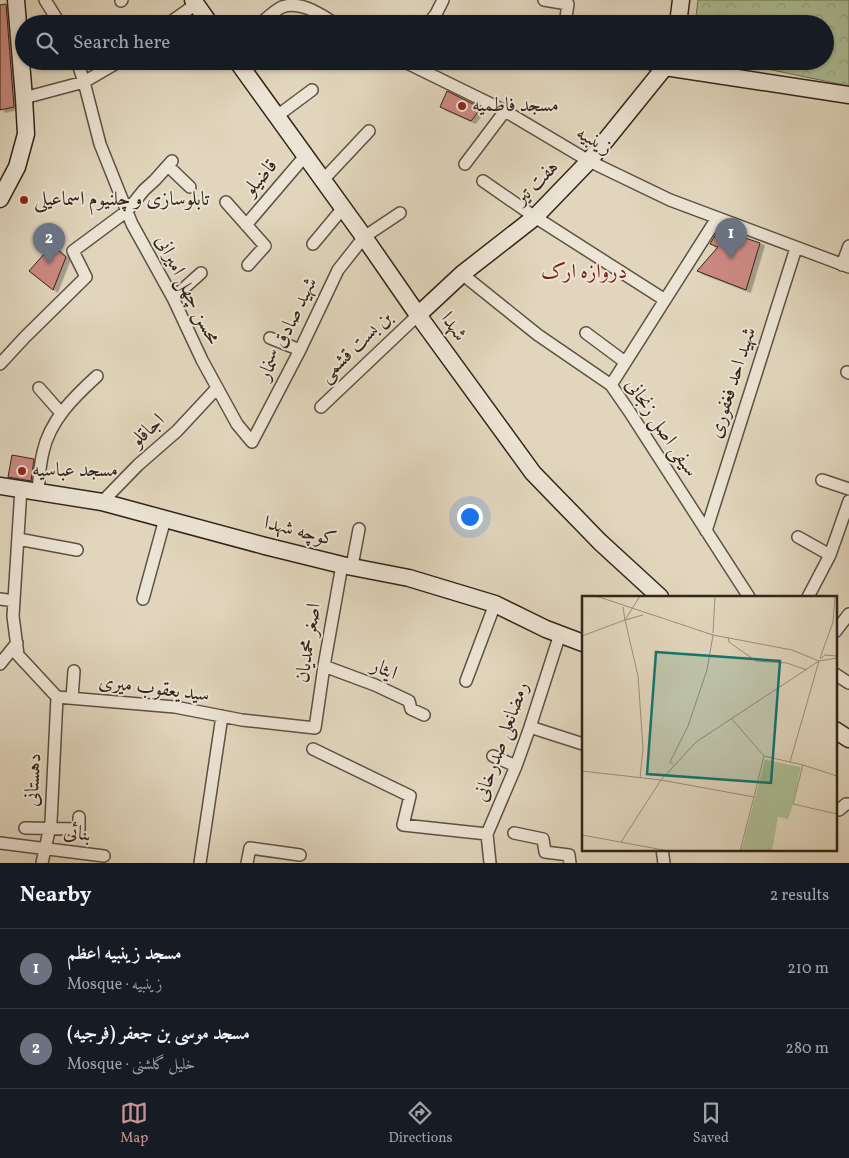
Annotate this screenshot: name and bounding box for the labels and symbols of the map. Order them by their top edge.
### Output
place label: مسجد فاطمیه [472,92,559,120]
marker: مسجد فاطمیه [456,100,468,112]
street label: زینبیه [571,120,617,162]
street label: قاضیلو [236,153,285,204]
street label: هفت تیر [507,154,566,213]
place label: تابلوسازی و چلنیوم اسماعیلی [34,186,209,216]
marker: تابلوسازی و چلنیوم اسماعیلی [18,194,30,206]
pin: 1 [715,218,747,259]
pin: 2 [33,223,65,264]
street label: محسن چهل امیرانی [147,230,227,350]
district label: دروازه ارک [541,258,627,287]
street label: شهید صادق سنمار [250,273,325,387]
street label: بن بست قشمی [313,304,399,389]
street label: شهدا [433,307,473,347]
street label: شهید احد فغفوری [702,324,764,442]
street label: سیفی اصل زنجانی [618,373,704,483]
street label: اجاقلو [123,408,172,456]
place label: مسجد عباسیه [32,457,118,485]
marker: مسجد عباسیه [16,465,28,477]
your location [457,504,483,530]
street label: کوچه شهدا [261,510,339,554]
inset map [582,596,836,850]
street label: اصغر محمدیان [289,601,329,685]
street label: ایثار [365,651,402,688]
street label: سید یعقوب میری [97,668,211,710]
street label: رمضانعلی صدرخانی [467,678,537,806]
street label: دهستانی [19,753,49,807]
street label: بنائی [62,818,92,850]

